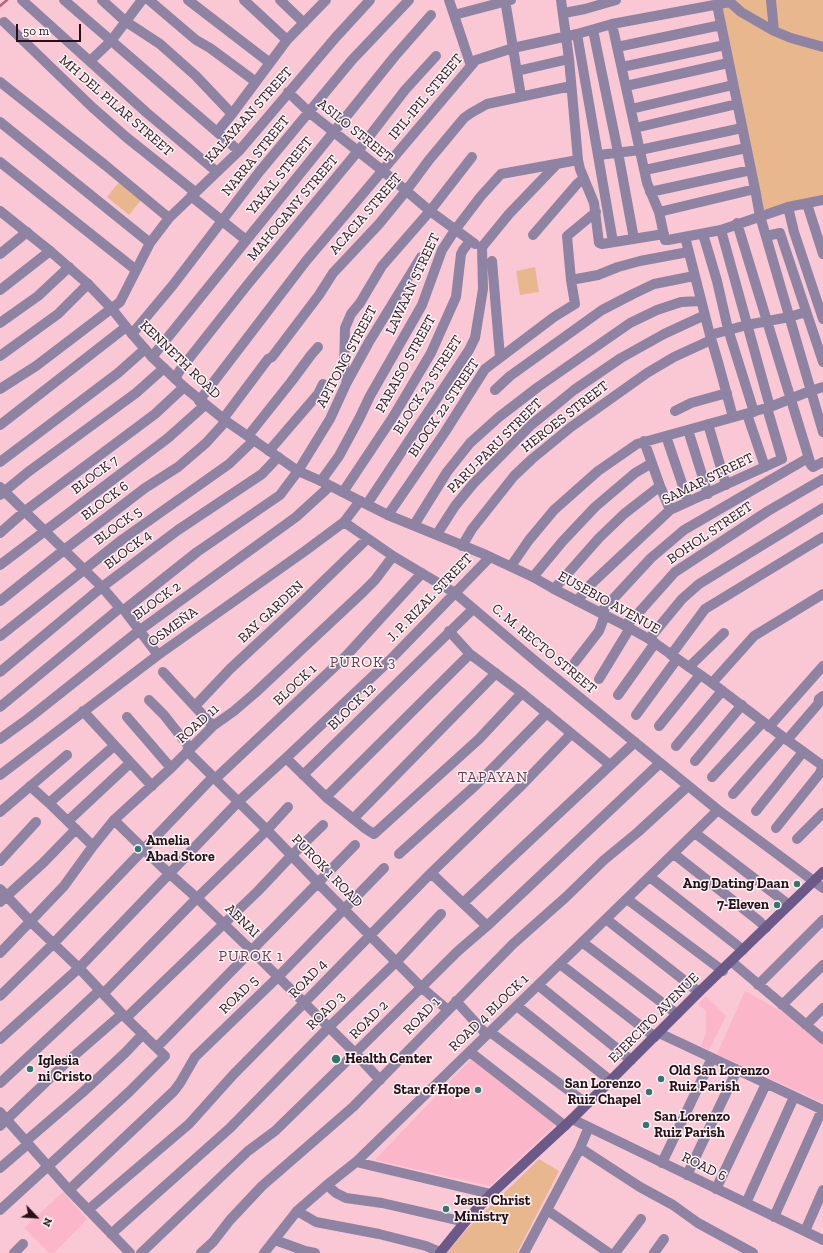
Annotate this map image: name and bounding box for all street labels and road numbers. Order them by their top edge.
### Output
street label: IPIL-IPIL STREET [385,51,467,143]
street label: MH DEL PILAR STREET [55,52,177,160]
street label: KALAYAAN STREET [202,64,296,166]
street label: ASILO STREET [314,96,396,166]
street label: NARRA STREET [218,112,294,200]
street label: YAKAL STREET [243,134,317,218]
street label: MAHOGANY STREET [244,152,342,264]
street label: ACACIA STREET [326,170,406,258]
street label: LAWAAN STREET [382,231,444,337]
street label: APITONG STREET [313,303,381,411]
street label: PARAISO STREET [372,312,440,416]
street label: KENNETH ROAD [136,317,224,403]
street label: BLOCK 23 STREET [390,332,466,438]
street label: BLOCK 22 STREET [405,356,483,460]
street label: HEROES STREET [518,378,612,456]
street label: PARU-PARU STREET [444,395,546,497]
street label: SAMAR STREET [660,450,756,508]
street label: BLOCK 7 [68,452,122,498]
street label: BLOCK 6 [78,478,132,524]
street label: BOHOL STREET [664,498,756,568]
street label: BLOCK 5 [91,503,145,549]
street label: BLOCK 4 [101,527,155,573]
street label: J. P. RIZAL STREET [384,550,476,646]
street label: EUSEBIO AVENUE [555,568,663,638]
street label: BAY GARDEN [235,577,307,647]
street label: BLOCK 2 [130,578,184,624]
street label: C. M. RECTO STREET [488,600,600,698]
street label: OSMEÑA [145,603,201,651]
street label: BLOCK 1 [270,661,320,709]
street label: BLOCK 12 [325,680,379,734]
street label: ROAD 11 [173,701,223,747]
street label: PUROK 1 ROAD [288,831,366,911]
street label: ABNAI [221,901,263,941]
street label: ROAD 4 [285,956,331,1002]
street label: EJERCITO AVENUE [605,969,703,1067]
street label: ROAD 4 BLOCK 1 [446,971,532,1055]
street label: ROAD 5 [216,972,262,1018]
street label: ROAD 3 [303,988,349,1034]
street label: ROAD 1 [400,994,444,1038]
street label: ROAD 2 [346,997,392,1043]
street label: ROAD 6 [679,1149,729,1185]

